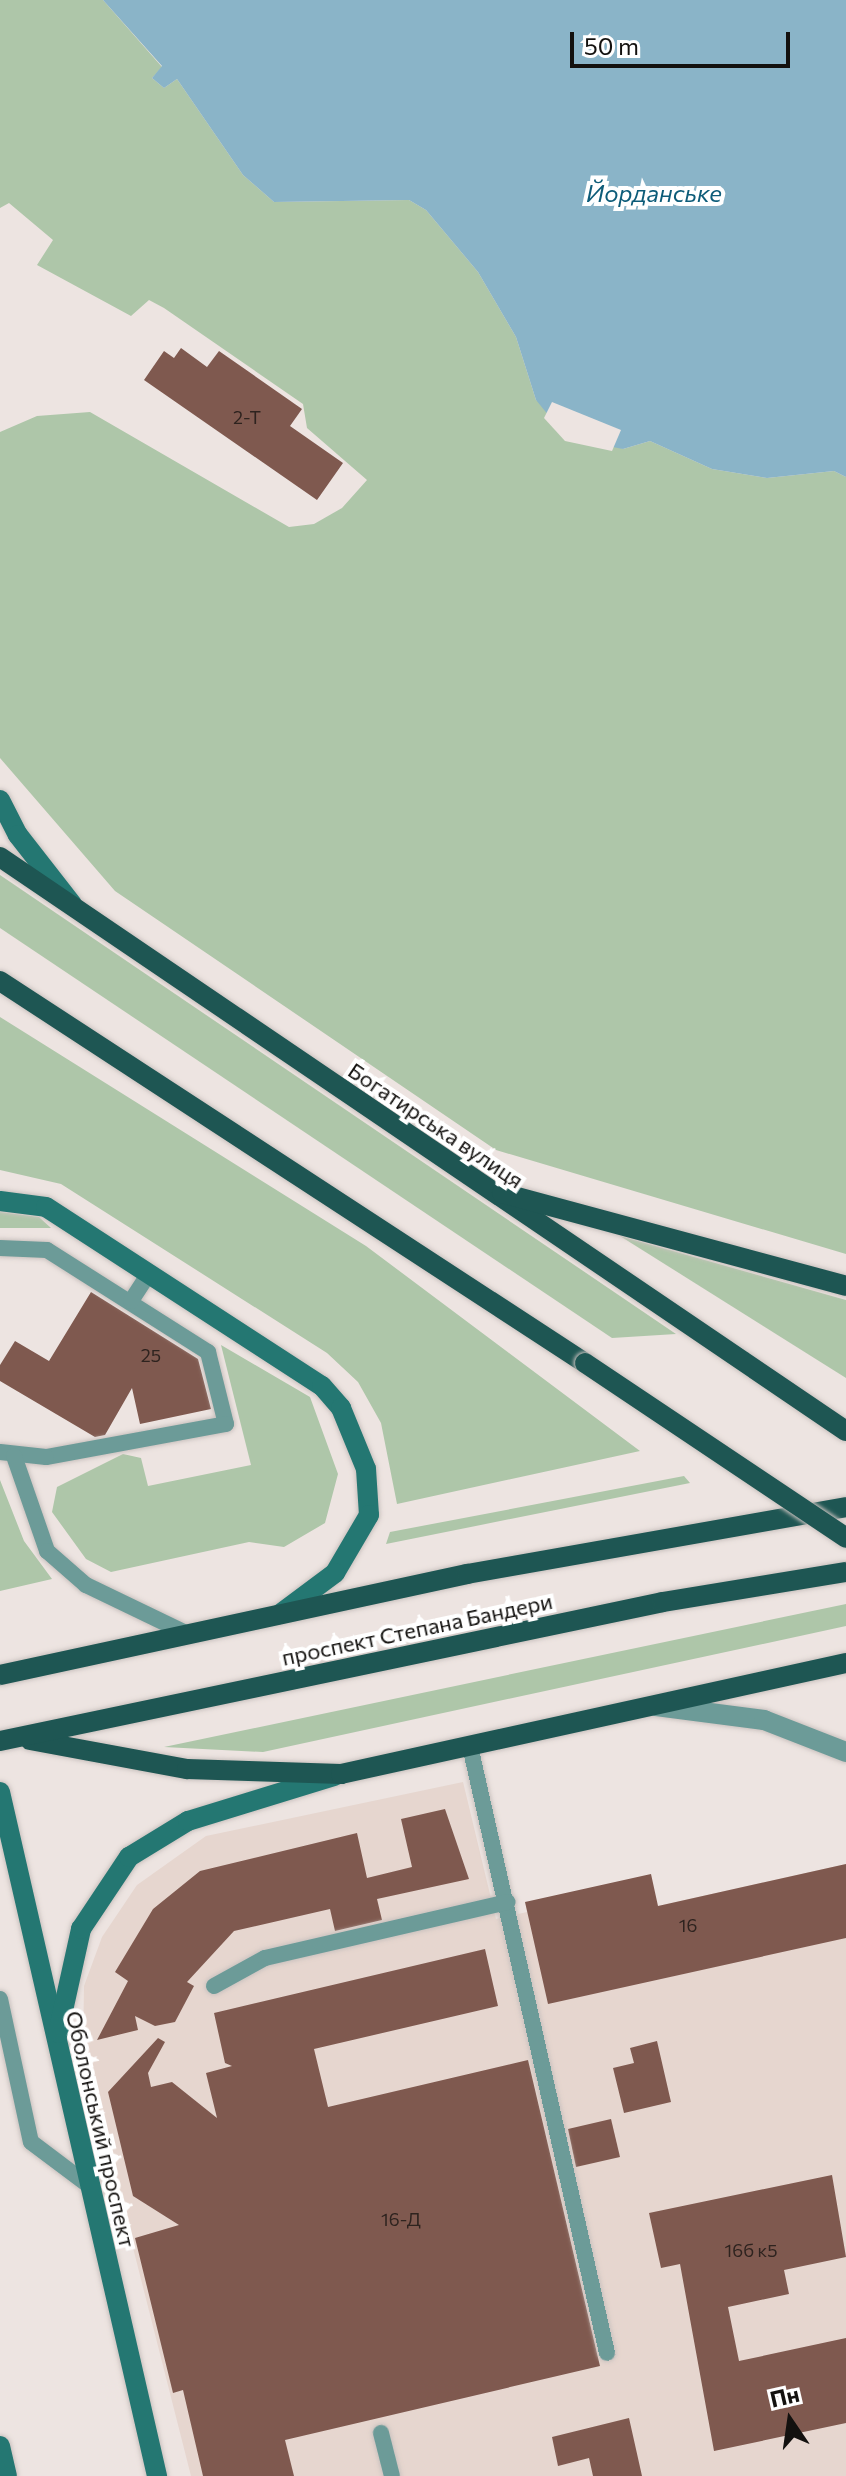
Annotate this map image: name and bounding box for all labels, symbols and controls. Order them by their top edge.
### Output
scale bar [574,16,794,66]
text: 50 m [584,31,639,60]
water label: Йорданське [586,179,722,207]
house number: 2-Т [233,406,261,428]
street label: Богатирська вулиця [344,1057,528,1193]
house number: 25 [141,1344,161,1366]
street label: проспект Степана Бандери [279,1587,555,1671]
house number: 16 [679,1914,697,1936]
street label: Оболонський проспект [61,2008,141,2250]
house number: 16-Д [381,2208,421,2230]
house number: 16б к5 [725,2239,777,2261]
north arrow [750,2380,830,2460]
text: Пн [767,2380,802,2413]

